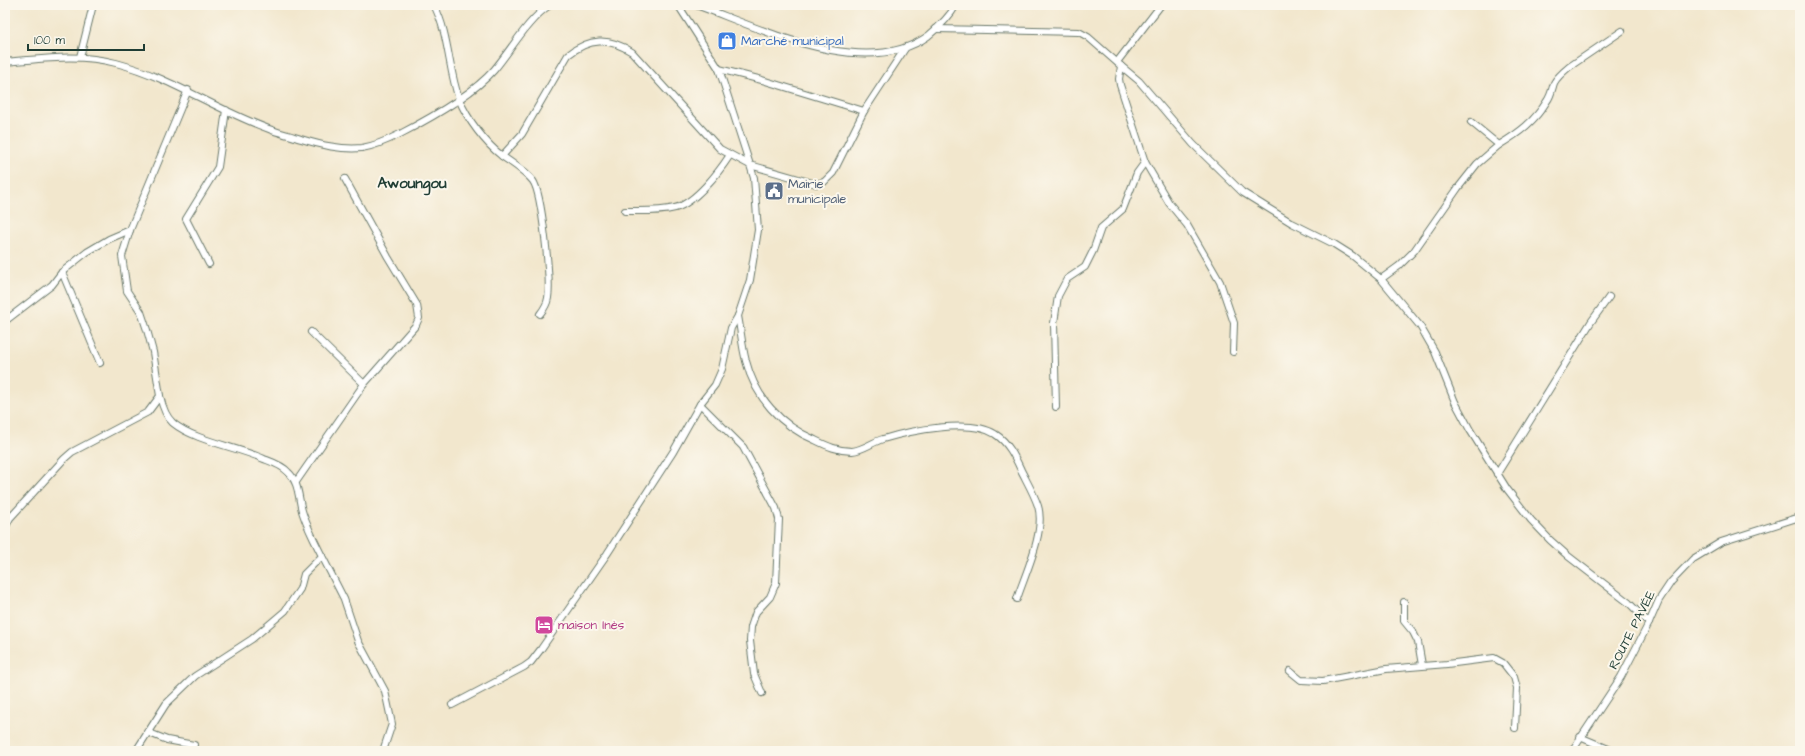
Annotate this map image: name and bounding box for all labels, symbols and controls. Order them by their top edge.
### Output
scale bar [28,26,144,52]
shop icon: Marché municipal [716,30,738,52]
text: 100 m [34,32,65,49]
place label: Marché municipal [741,32,844,50]
district label: Awoungou [377,173,447,196]
place label: Mairie municipale [788,175,846,208]
public building icon: Mairie municipale [763,180,785,202]
street label: ROUTE PAVÉE [1604,587,1660,673]
hotel icon: maison Inès [533,614,555,636]
place label: maison Inès [558,616,625,634]

